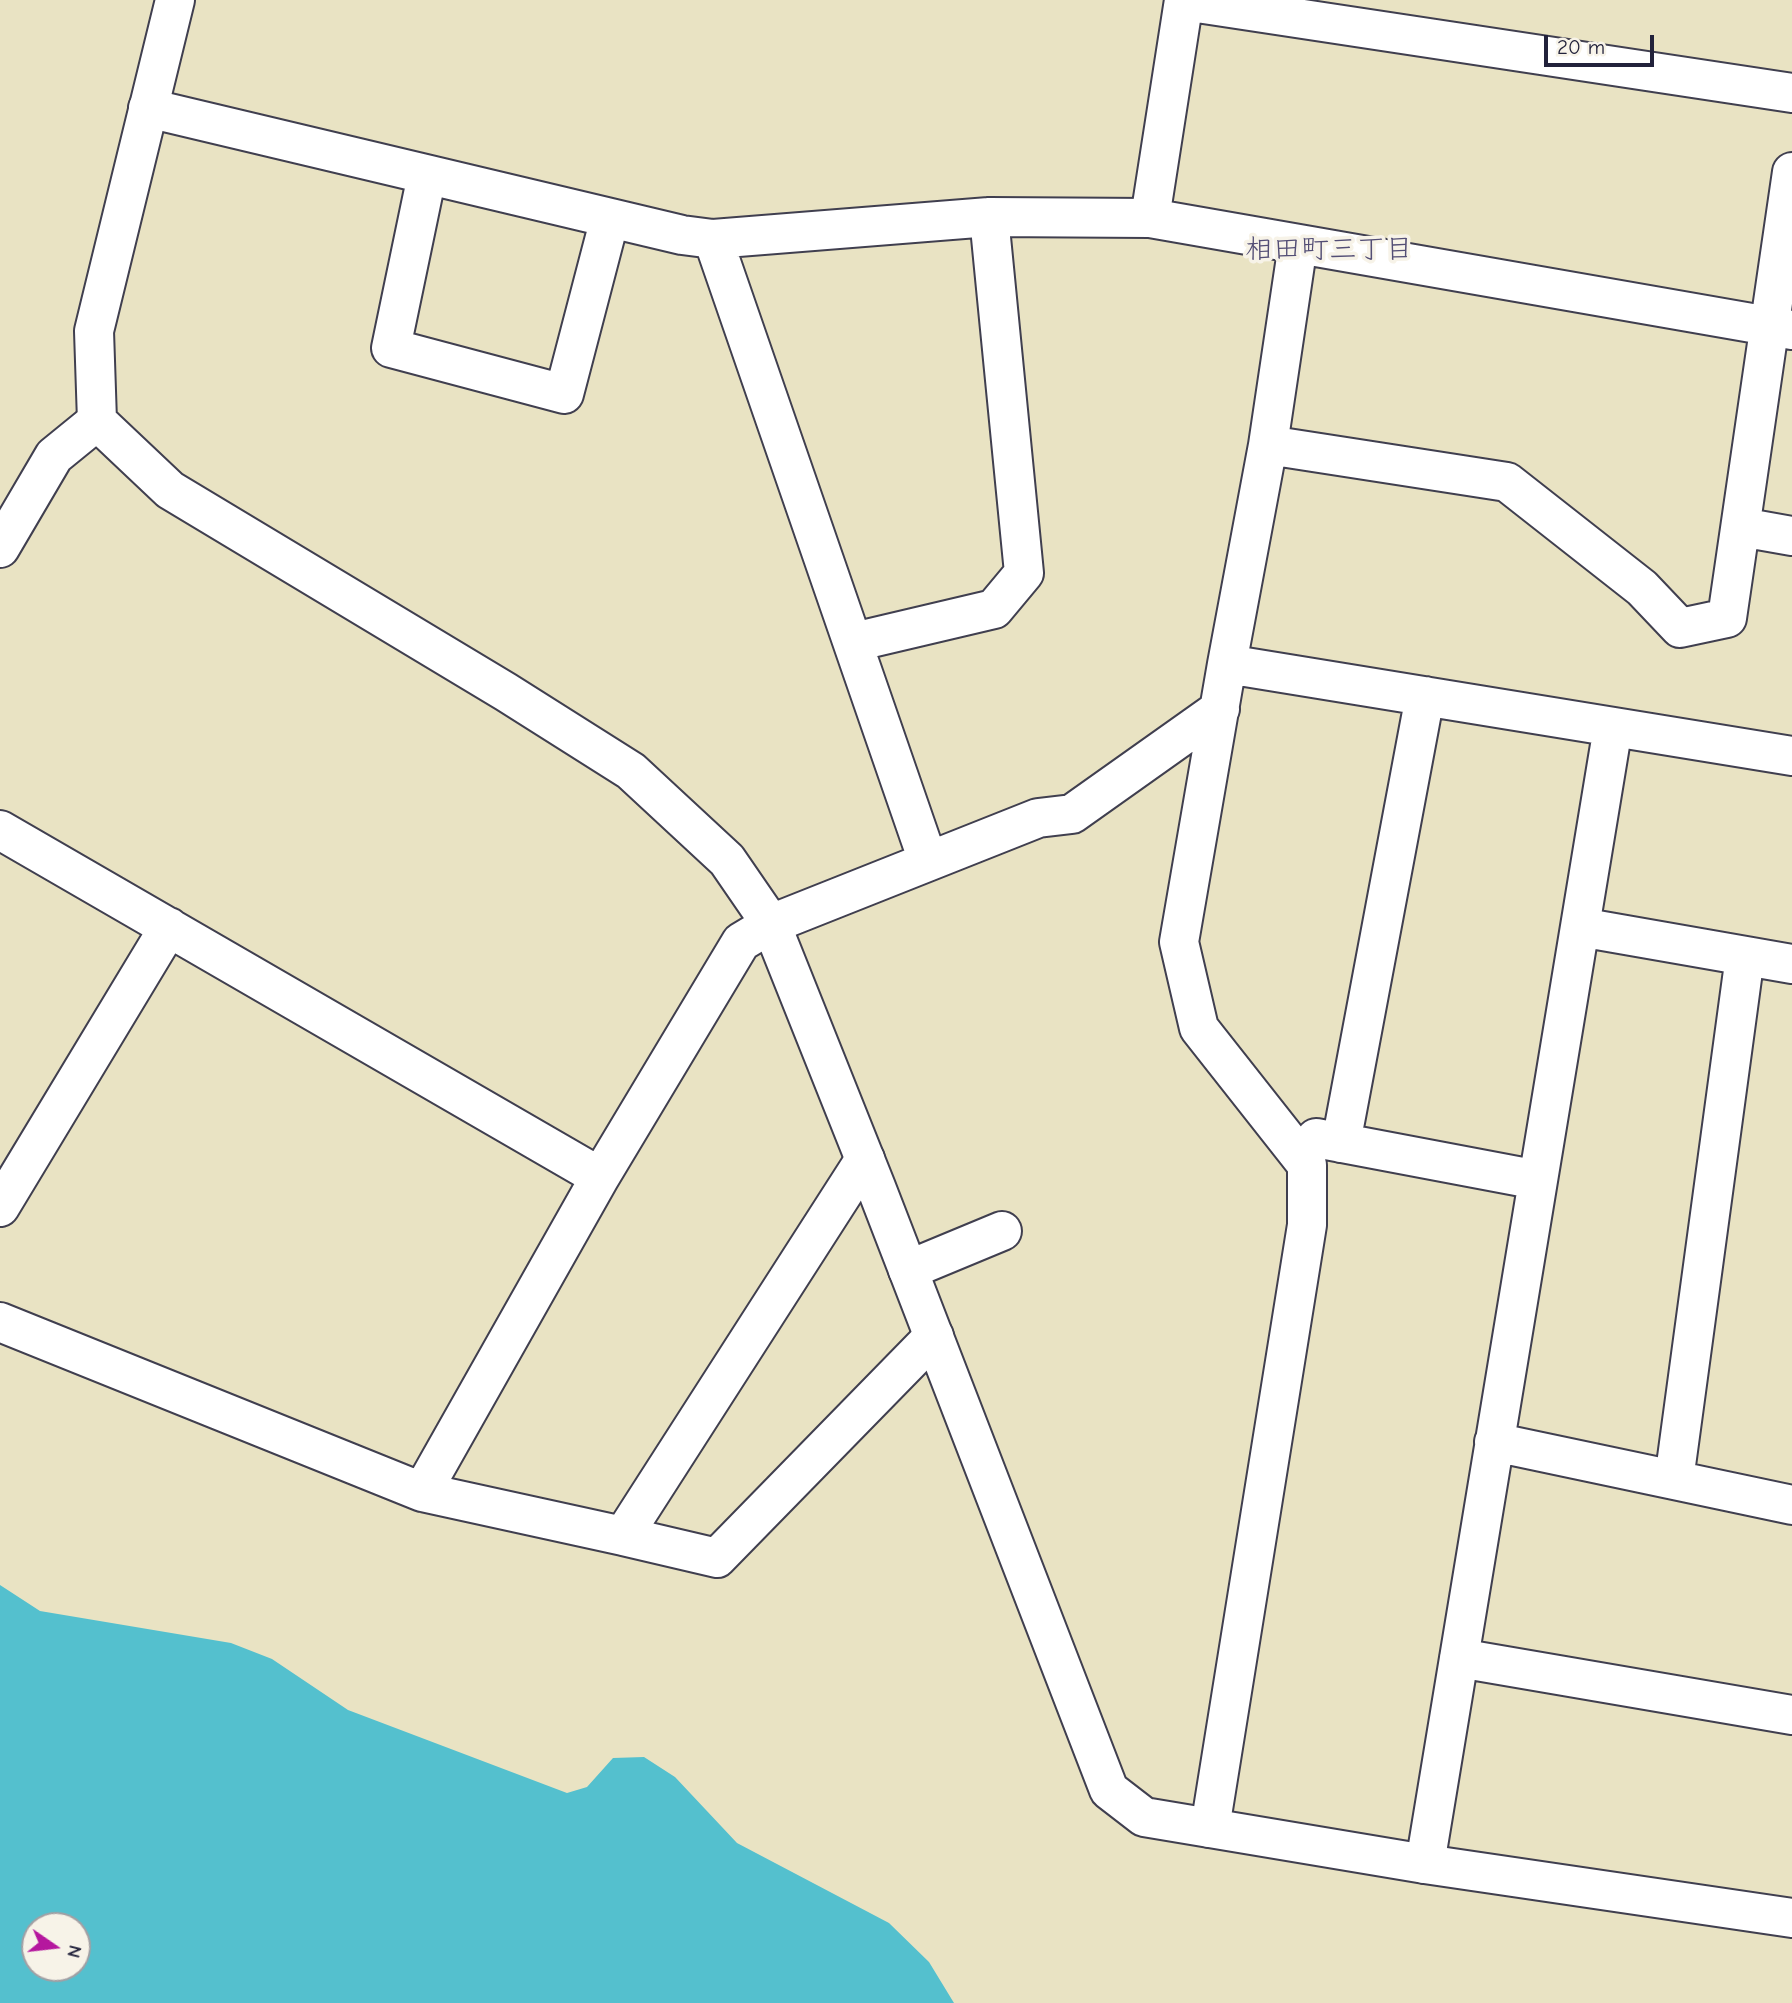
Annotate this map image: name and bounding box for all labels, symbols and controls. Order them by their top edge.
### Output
scale bar [1547,21,1657,65]
text: 20 m [1557,35,1605,59]
district label: 相田町三丁目 [1245,233,1413,267]
north arrow [21,1912,91,1982]
text: N [62,1943,87,1960]

